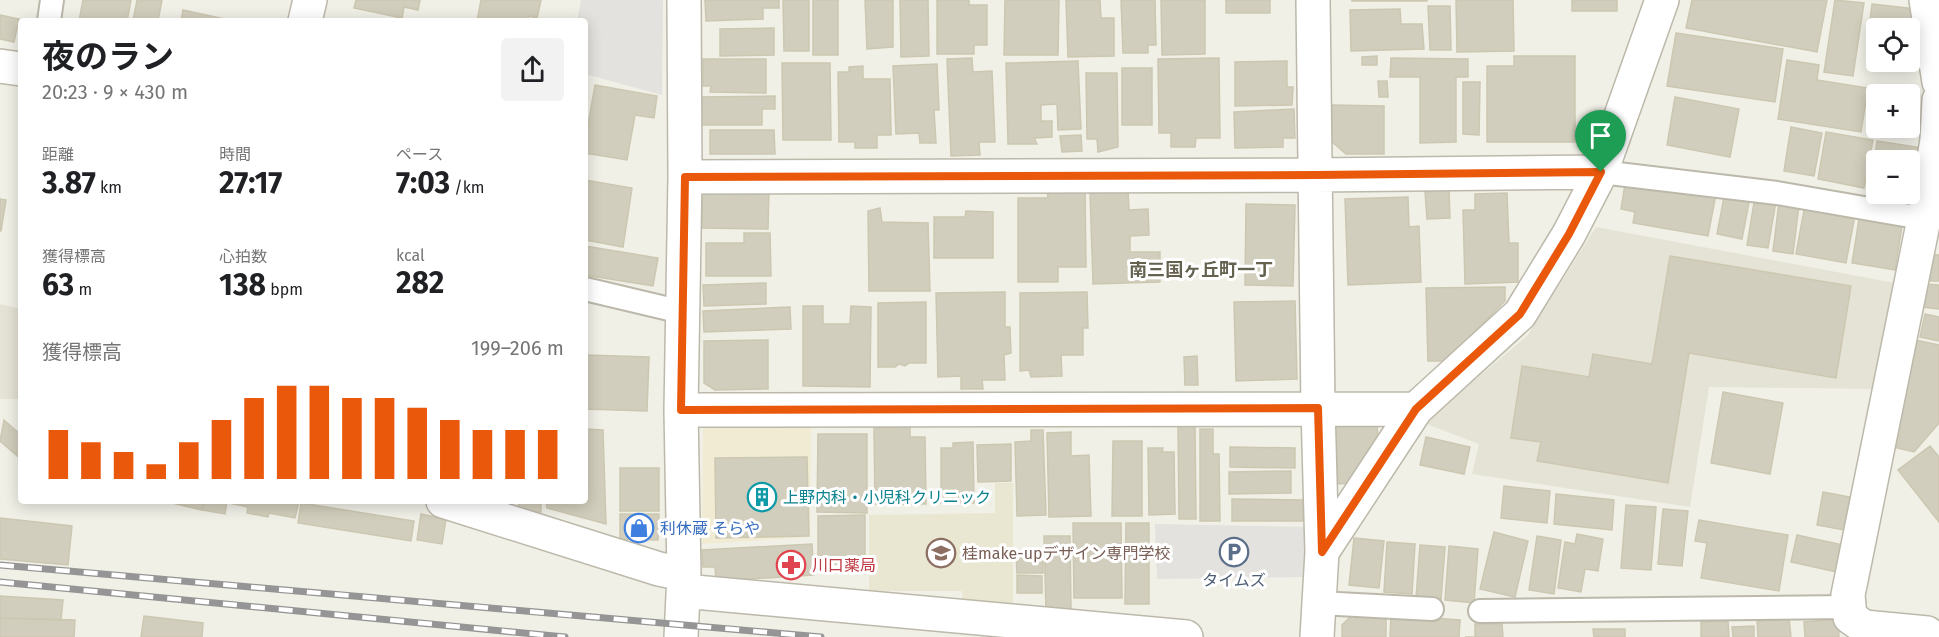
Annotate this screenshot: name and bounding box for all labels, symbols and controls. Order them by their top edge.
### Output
map controls [1866,18,1920,204]
button: locate [1866,18,1920,72]
text: 夜のラン [42,37,174,77]
button: share [501,38,564,101]
text: 20:23 · 9 × 430 m [42,80,188,104]
button: + [1866,84,1920,138]
pin [1575,110,1626,172]
icon: arrive [1584,119,1617,152]
text: 距離 [42,145,74,164]
text: 時間 [219,145,251,164]
text: ペース [396,145,443,164]
button: − [1866,150,1920,204]
text: 3.87 [42,165,96,201]
text: 27:17 [219,165,282,201]
text: 7:03 [396,165,450,201]
text: km [96,178,122,197]
text: /km [450,178,485,197]
text: kcal [396,246,425,265]
text: 獲得標高 [42,247,106,266]
text: 心拍数 [219,247,267,266]
district label: 南三国ヶ丘町一丁 [1129,259,1273,281]
text: 282 [396,265,444,301]
text: 63 [42,267,74,303]
text: 138 [219,267,266,303]
text: m [74,280,92,299]
text: bpm [266,280,303,299]
text: 199–206 m [471,336,564,360]
text: 獲得標高 [42,340,122,364]
building icon: 上野内科・小児科クリニック [746,481,778,513]
place label: 上野内科・小児科クリニック [783,488,991,507]
shop icon: 利休蔵 そらや [623,512,655,544]
place label: 利休蔵 そらや [660,519,760,538]
parking icon: タイムズ [1218,536,1250,568]
school or university icon: 桂make-upデザイン専門学校 [925,537,957,569]
place label: 桂make-upデザイン専門学校 [962,544,1170,563]
pharmacy icon: 川口薬局 [775,549,807,581]
place label: 川口薬局 [812,556,876,575]
place label: タイムズ [1202,571,1266,590]

